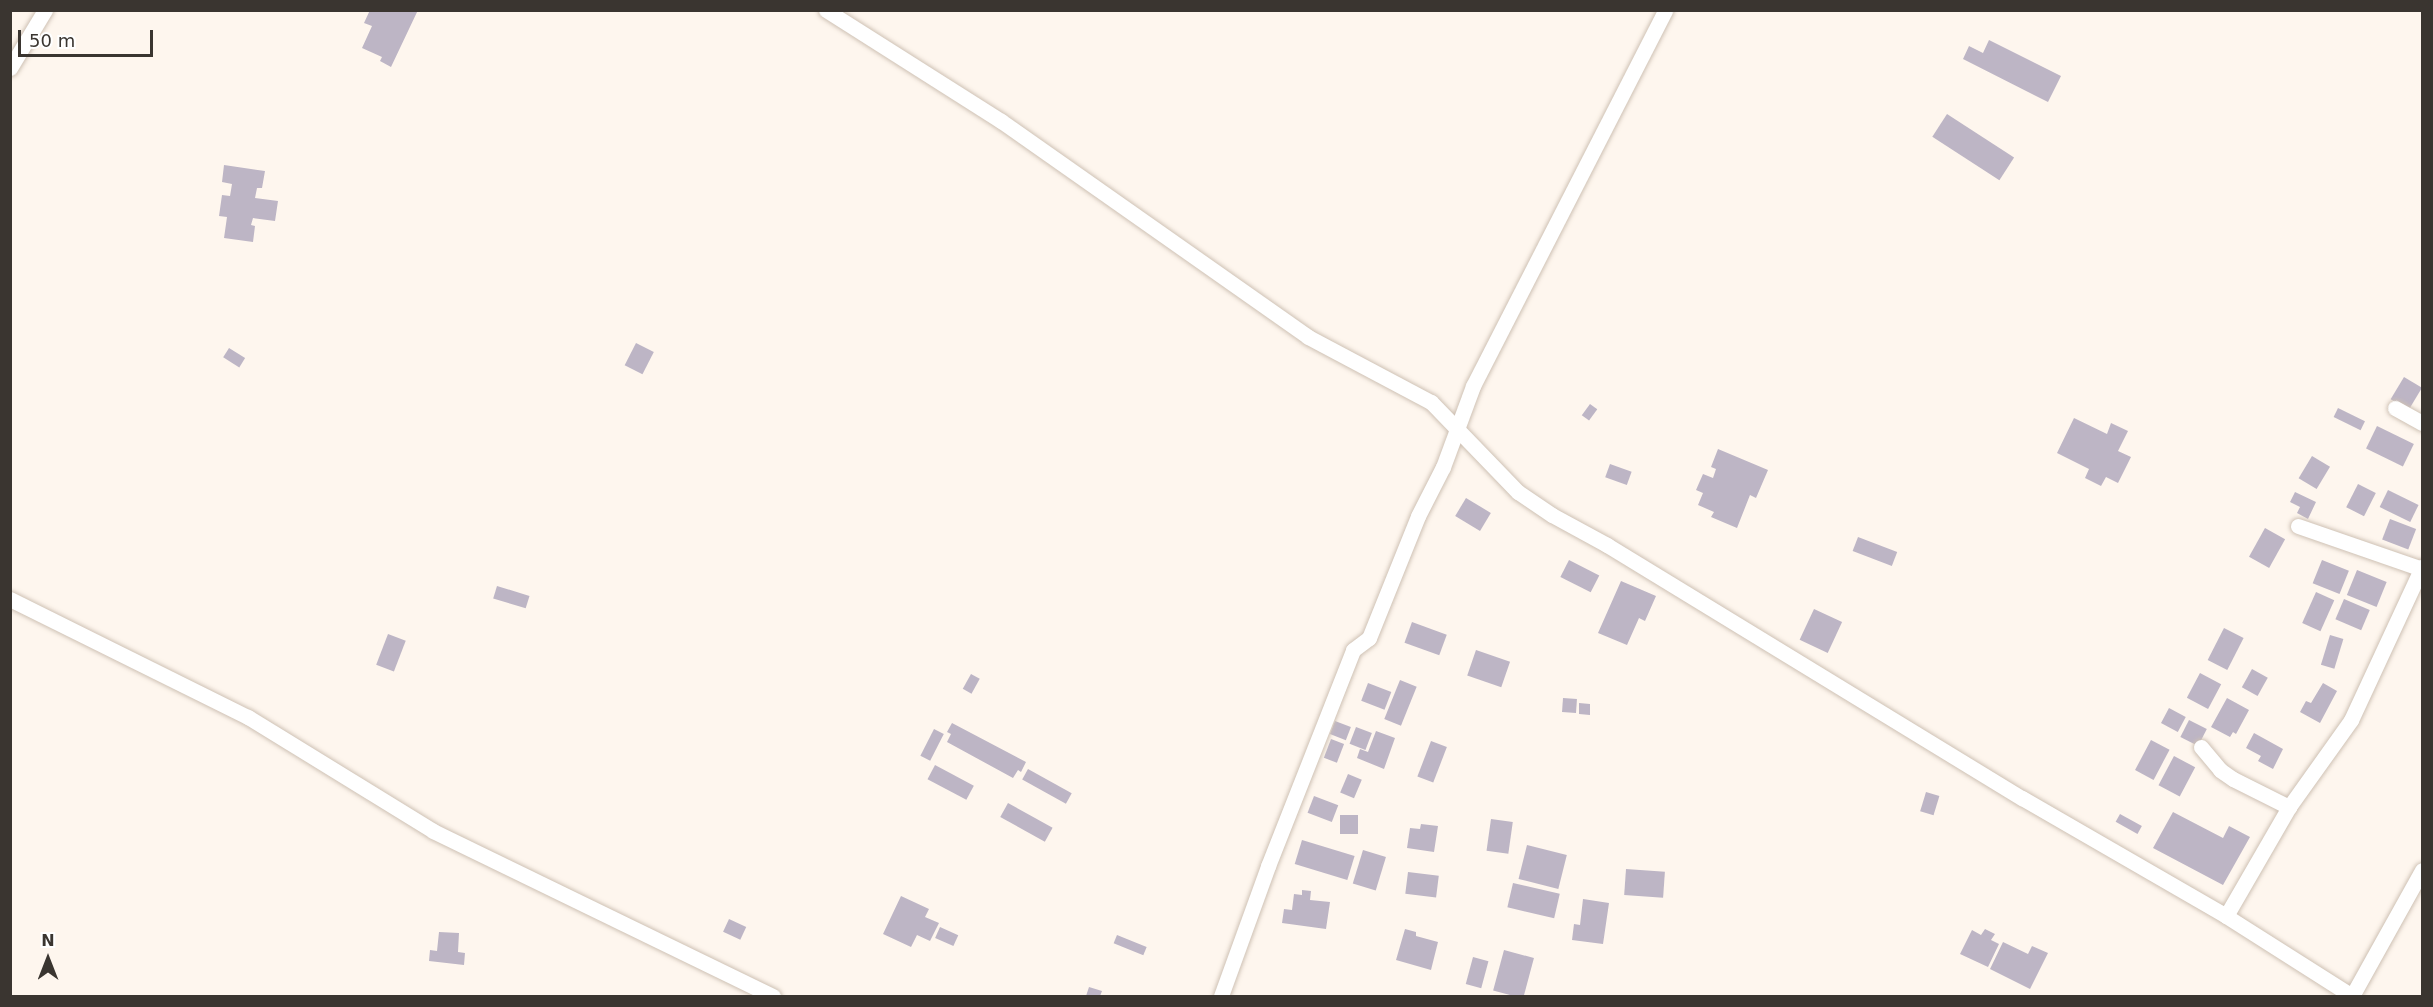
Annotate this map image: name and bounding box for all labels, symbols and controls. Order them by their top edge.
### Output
scale bar [21,18,156,56]
text: 50 m [29,30,75,51]
north arrow [18,929,78,989]
text: N [41,931,55,950]

